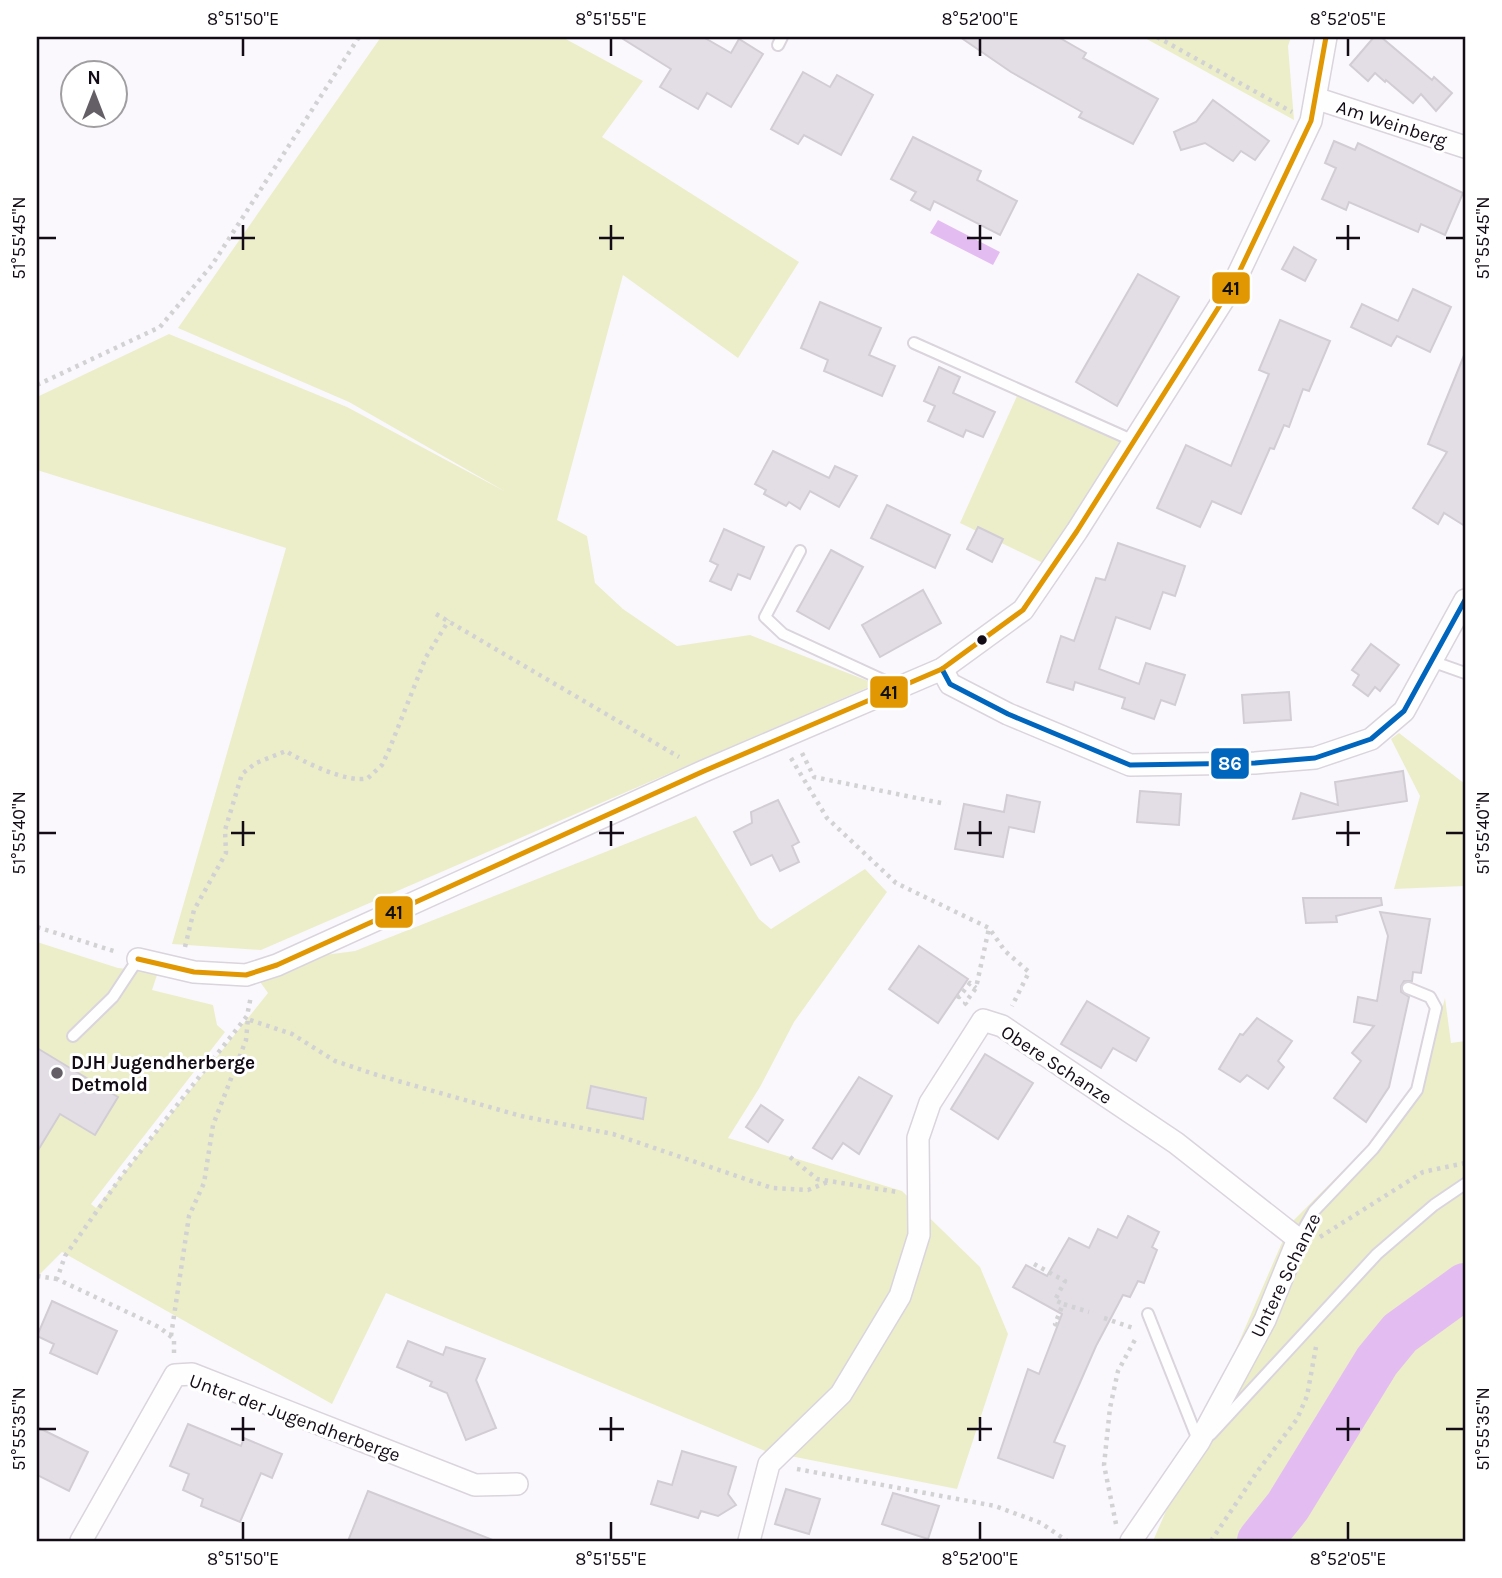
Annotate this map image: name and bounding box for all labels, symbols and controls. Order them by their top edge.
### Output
text: 8°51'50"E [207,8,279,30]
text: 8°51'55"E [575,8,647,30]
text: 8°52'00"E [941,8,1019,30]
text: 8°52'05"E [1310,8,1386,30]
north arrow [60,60,130,130]
text: N [87,67,101,89]
street label: Am Weinberg [1334,96,1450,152]
text: 51°55'45"N [8,196,30,280]
text: 51°55'45"N [1472,196,1494,280]
line badge: 41 [1211,271,1251,305]
text: 41 [1222,278,1240,300]
unlabelled marker [975,633,989,647]
line badge: 41 [869,675,909,709]
text: 41 [880,682,898,704]
line badge: 86 [1210,747,1250,780]
text: 86 [1218,753,1242,775]
text: 51°55'40"N [8,791,30,875]
text: 51°55'40"N [1472,791,1494,875]
line badge: 41 [374,895,414,929]
text: 41 [385,902,403,924]
street label: Obere Schanze [997,1021,1116,1109]
place label: DJH Jugendherberge Detmold [71,1052,255,1096]
marker: DJH Jugendherberge Detmold [49,1065,65,1081]
street label: Untere Schanze [1246,1210,1325,1341]
street label: Unter der Jugendherberge [186,1369,403,1466]
text: 51°55'35"N [8,1387,30,1471]
text: 51°55'35"N [1472,1387,1494,1471]
text: 8°51'50"E [207,1548,279,1570]
text: 8°51'55"E [575,1548,647,1570]
text: 8°52'00"E [941,1548,1019,1570]
text: 8°52'05"E [1310,1548,1386,1570]

